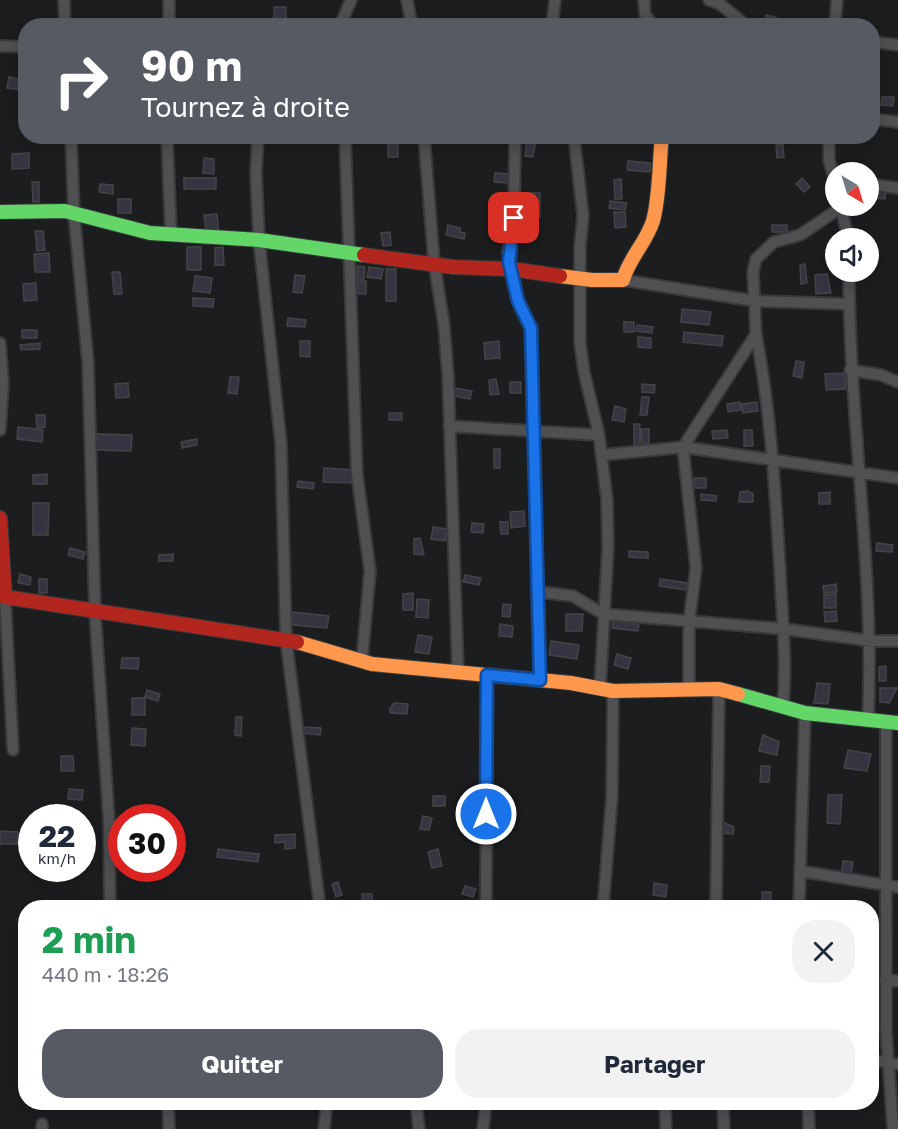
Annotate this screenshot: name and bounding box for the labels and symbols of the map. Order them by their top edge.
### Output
north arrow [825,162,879,216]
pin [488,192,539,243]
position arrow [454,782,518,846]
speed limit sign: 30 [108,804,186,882]

